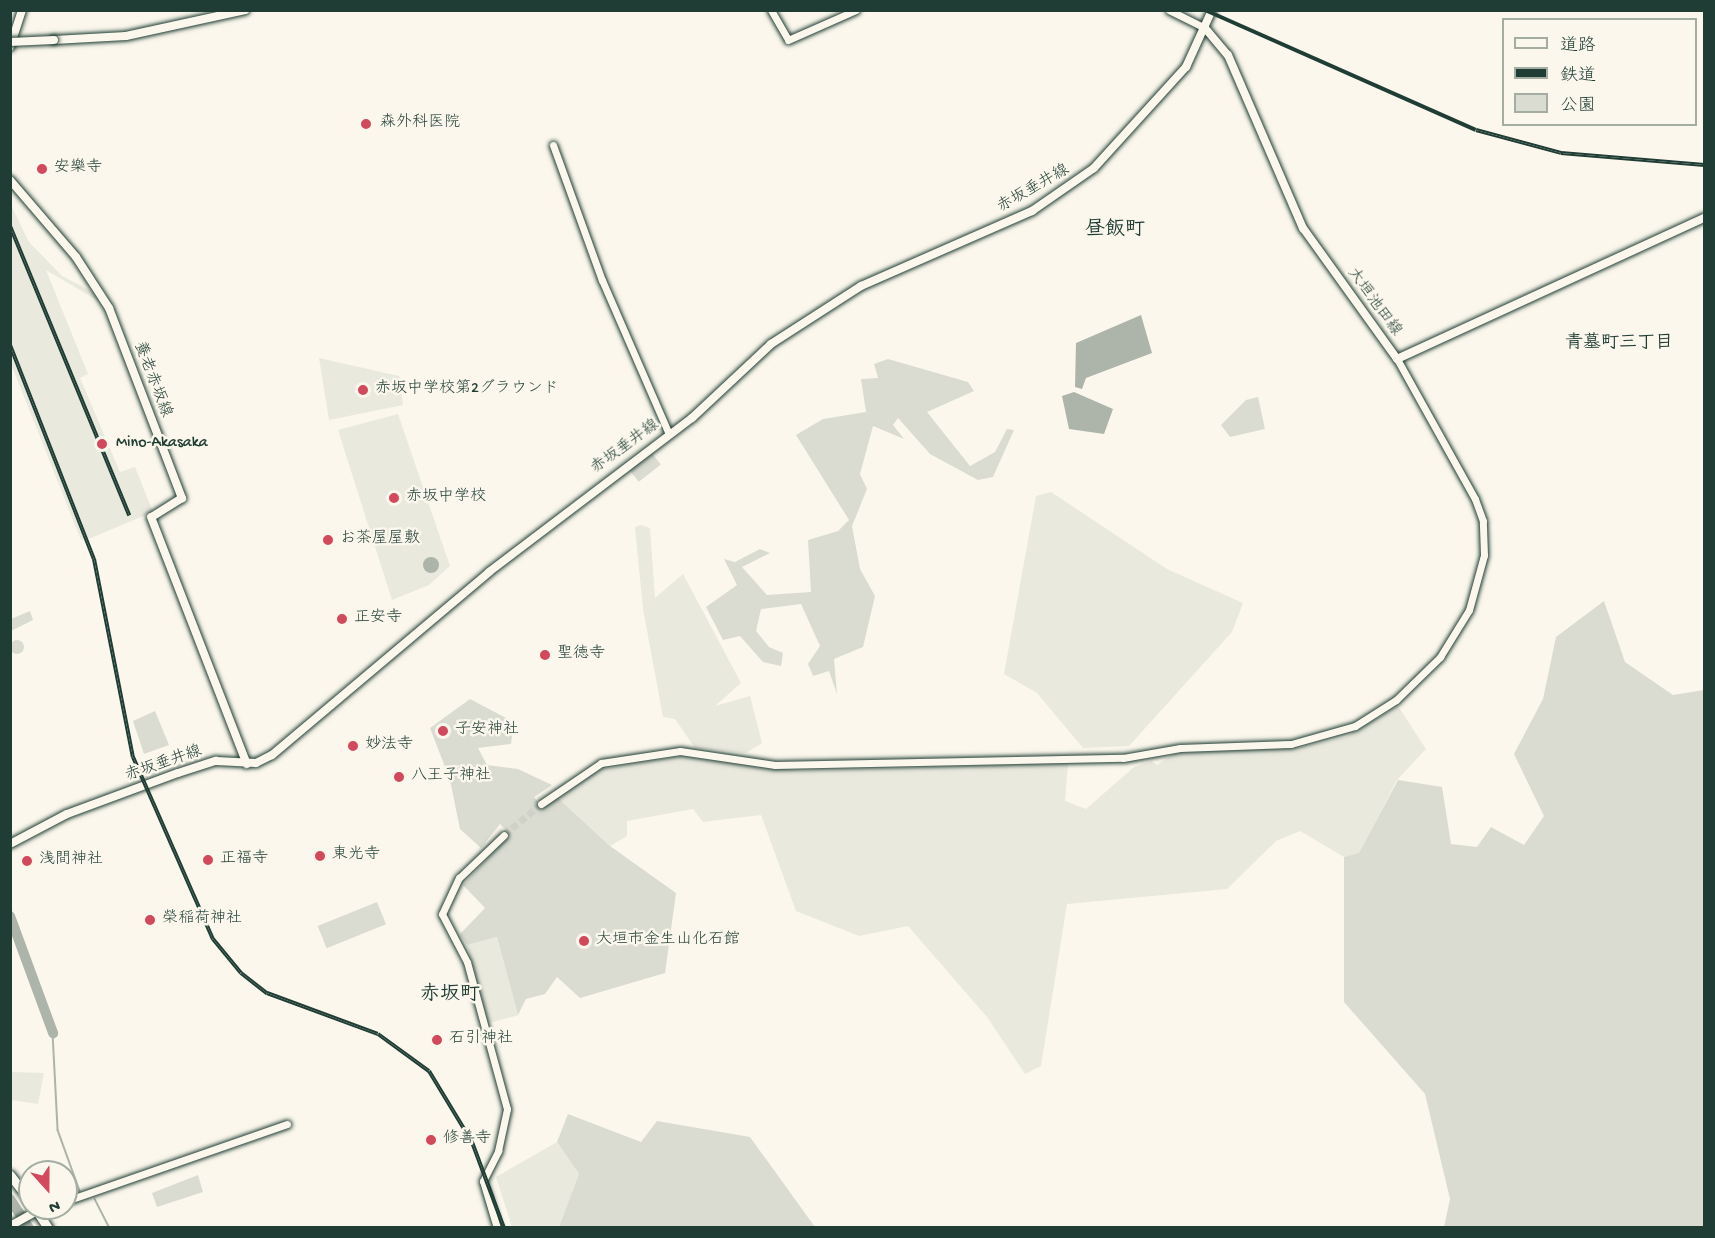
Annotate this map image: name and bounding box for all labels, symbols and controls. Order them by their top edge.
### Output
legend [1502,18,1697,126]
text: 道路 [1560,36,1596,57]
text: 鉄道 [1560,66,1596,87]
text: 公園 [1560,96,1596,117]
place label: 森外科医院 [380,114,460,134]
marker: 森外科医院 [357,115,375,133]
place label: 安樂寺 [54,159,102,179]
marker: 安樂寺 [35,162,49,176]
street label: 赤坂垂井線 [995,162,1073,218]
district label: 昼飯町 [1085,218,1145,242]
street label: 大垣池田線 [1342,265,1404,341]
district label: 青墓町三丁目 [1565,333,1673,355]
street label: 養老赤坂線 [128,339,174,421]
place label: 赤坂中学校第2グラウンド [375,380,559,400]
marker: 赤坂中学校第2グラウンド [356,383,370,397]
street label: 赤坂垂井線 [588,417,664,479]
place label: Mino-Akasaka [116,434,208,454]
marker: Mino-Akasaka [93,435,111,453]
place label: 赤坂中学校 [406,488,486,508]
marker: 赤坂中学校 [387,491,401,505]
place label: お茶屋屋敷 [340,530,420,550]
marker: お茶屋屋敷 [321,533,335,547]
place label: 正安寺 [354,609,402,629]
marker: 正安寺 [335,612,349,626]
place label: 聖徳寺 [557,645,605,665]
marker: 聖徳寺 [538,648,552,662]
place label: 子安神社 [455,721,519,741]
marker: 子安神社 [436,724,450,738]
place label: 妙法寺 [365,736,413,756]
marker: 妙法寺 [346,739,360,753]
street label: 赤坂垂井線 [123,743,205,787]
place label: 八王子神社 [411,767,491,787]
marker: 八王子神社 [392,770,406,784]
place label: 東光寺 [332,846,380,866]
marker: 東光寺 [313,849,327,863]
place label: 正福寺 [220,850,268,870]
place label: 浅間神社 [39,851,103,871]
marker: 正福寺 [201,853,215,867]
marker: 浅間神社 [20,854,34,868]
place label: 榮稲荷神社 [162,910,242,930]
marker: 榮稲荷神社 [143,913,157,927]
place label: 大垣市金生山化石館 [596,931,740,951]
marker: 大垣市金生山化石館 [577,934,591,948]
district label: 赤坂町 [420,983,480,1007]
place label: 石引神社 [449,1030,513,1050]
marker: 石引神社 [430,1033,444,1047]
place label: 修善寺 [443,1130,491,1150]
marker: 修善寺 [424,1133,438,1147]
north arrow [18,1160,78,1220]
text: N [46,1195,62,1216]

